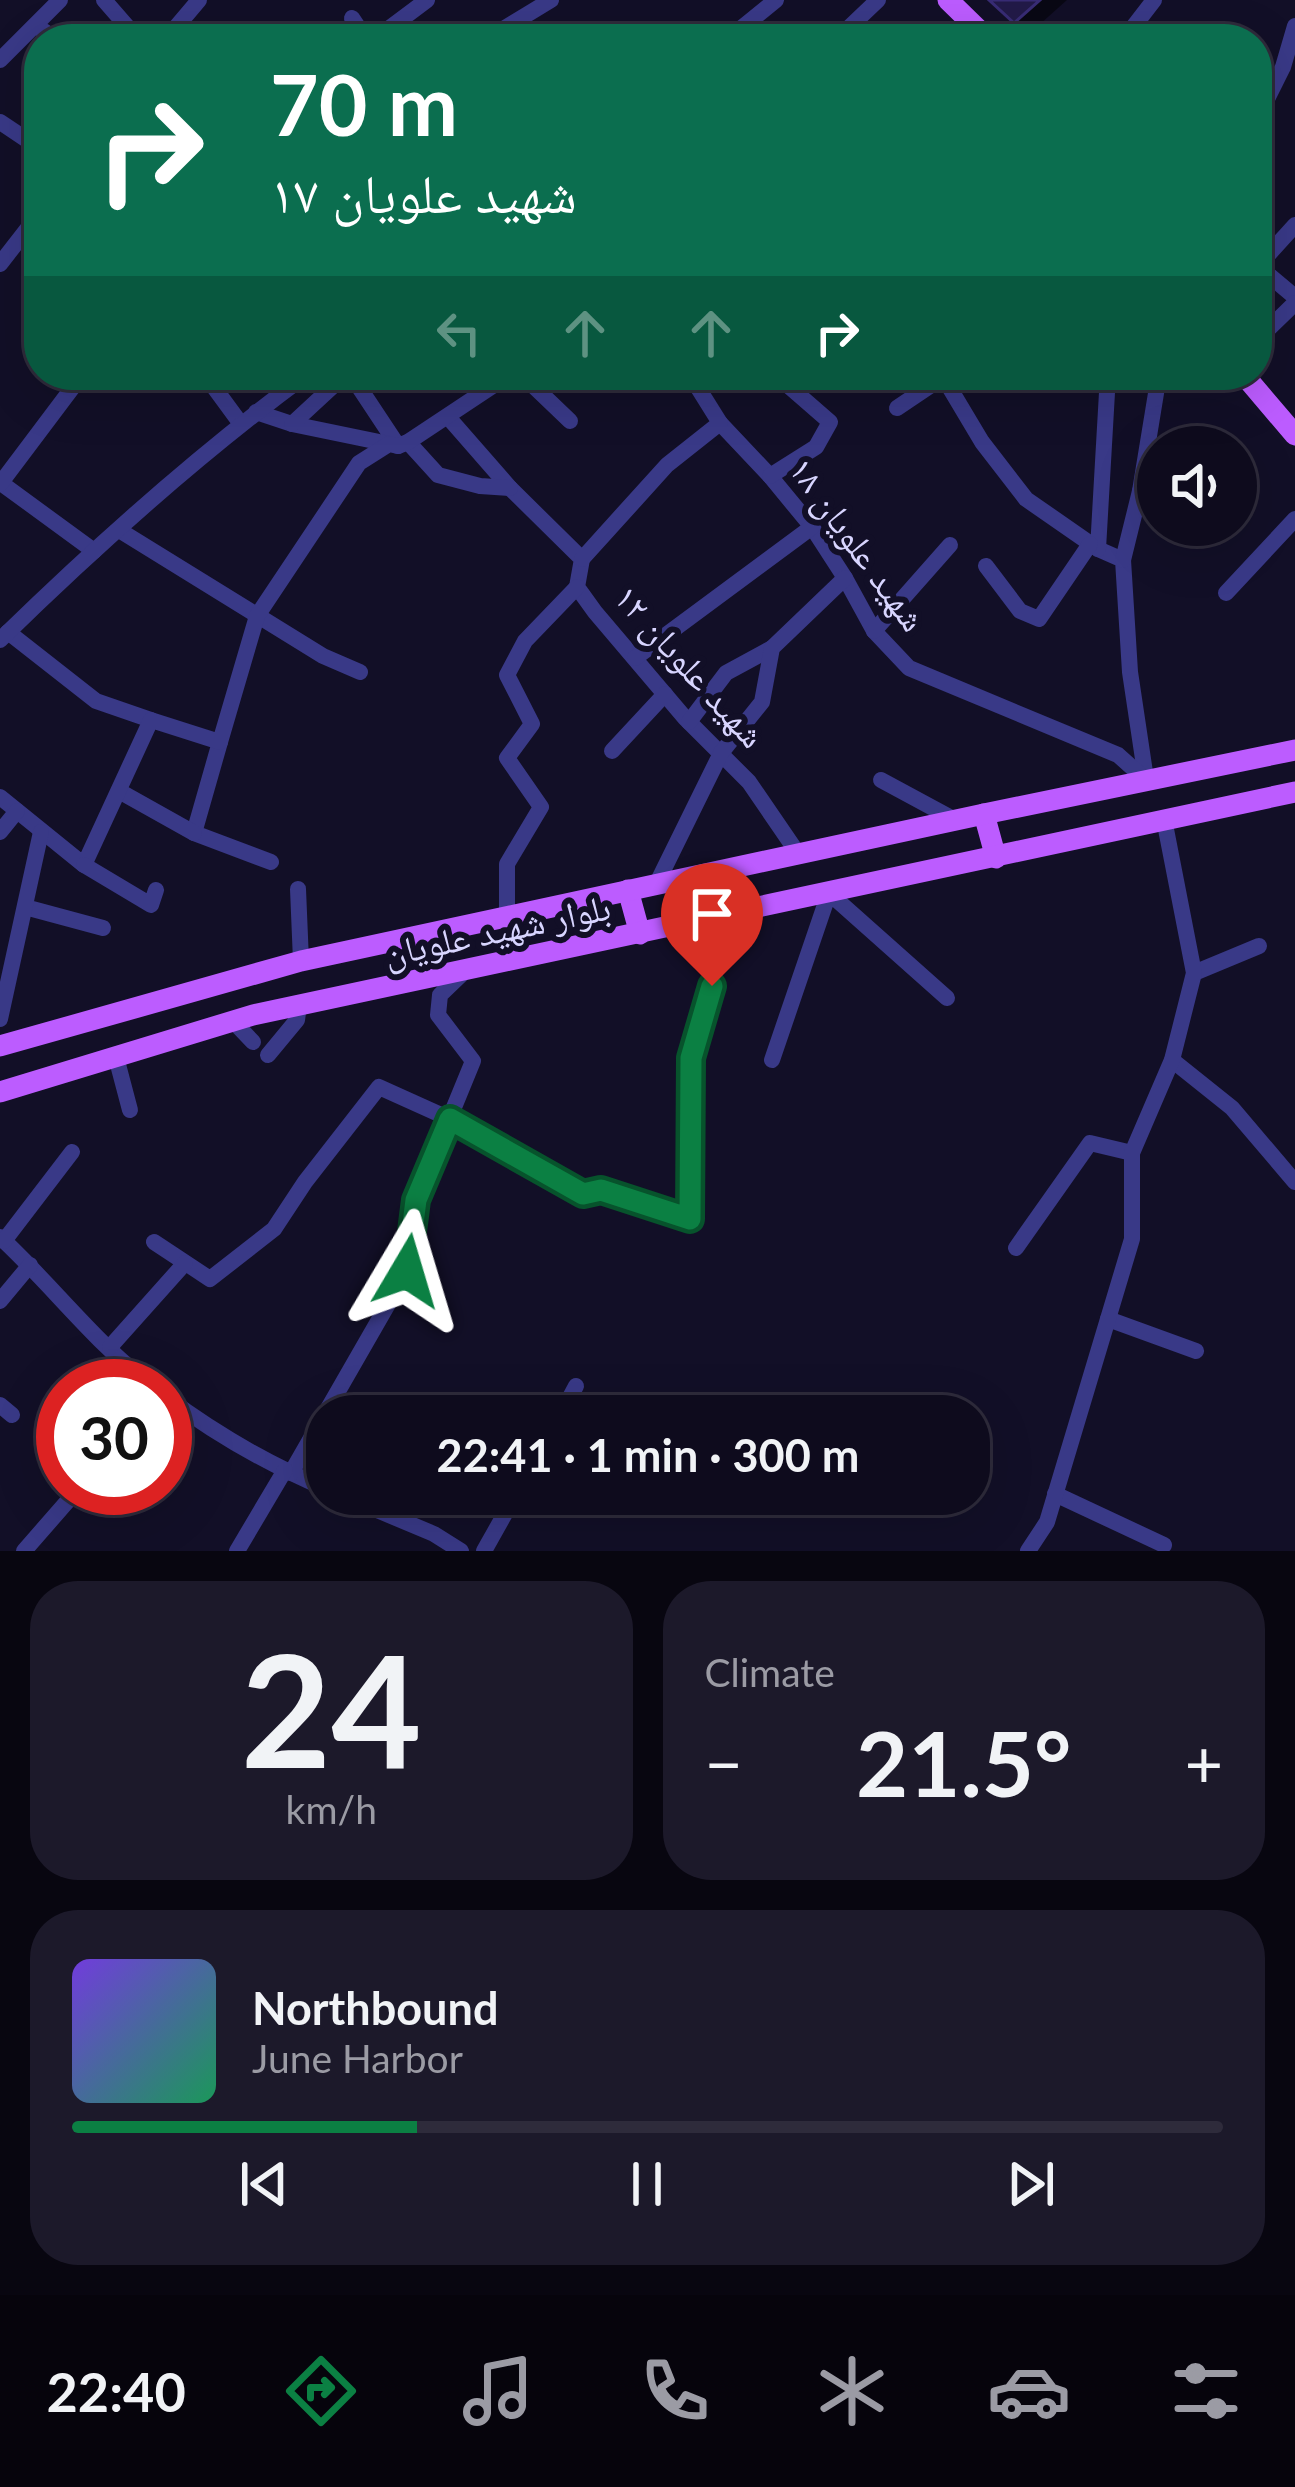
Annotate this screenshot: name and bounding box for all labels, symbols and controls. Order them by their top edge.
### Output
text: 70 m [270,53,458,154]
icon: right [72,72,228,228]
text: شهید علویان ۱۷ [270,160,577,225]
icon: left [426,300,492,366]
icon: ahead [552,300,618,366]
icon: ahead [678,300,744,366]
icon: right [804,300,870,366]
map controls [1137,426,1257,546]
button: sound [1137,426,1257,546]
street label: شهید علویان ۱۸ [780,448,937,640]
street label: شهید علویان ۱۲ [605,575,776,757]
pin [661,863,763,986]
icon: arrive [679,881,745,947]
street label: بلوار شهید علویان [380,884,614,975]
position arrow [344,1208,470,1334]
speed limit sign: 30 [36,1359,192,1515]
text: 22:41 · 1 min · 300 m [437,1428,859,1482]
text: 24 [241,1614,422,1801]
text: Climate [705,1649,835,1695]
text: 21.5° [856,1708,1071,1816]
text: − [705,1723,743,1802]
text: + [1185,1723,1223,1802]
text: km/h [286,1786,377,1832]
text: Northbound [252,1981,498,2035]
text: June Harbor [252,2035,463,2081]
icon: previous [231,2151,297,2217]
icon: pause [614,2151,680,2217]
icon: next [998,2151,1064,2217]
icon: directions [279,2349,363,2433]
icon: music [456,2349,540,2433]
icon: phone [633,2349,717,2433]
icon: climate [810,2349,894,2433]
icon: car [987,2349,1071,2433]
icon: filters [1164,2349,1248,2433]
text: 22:40 [47,2359,186,2424]

